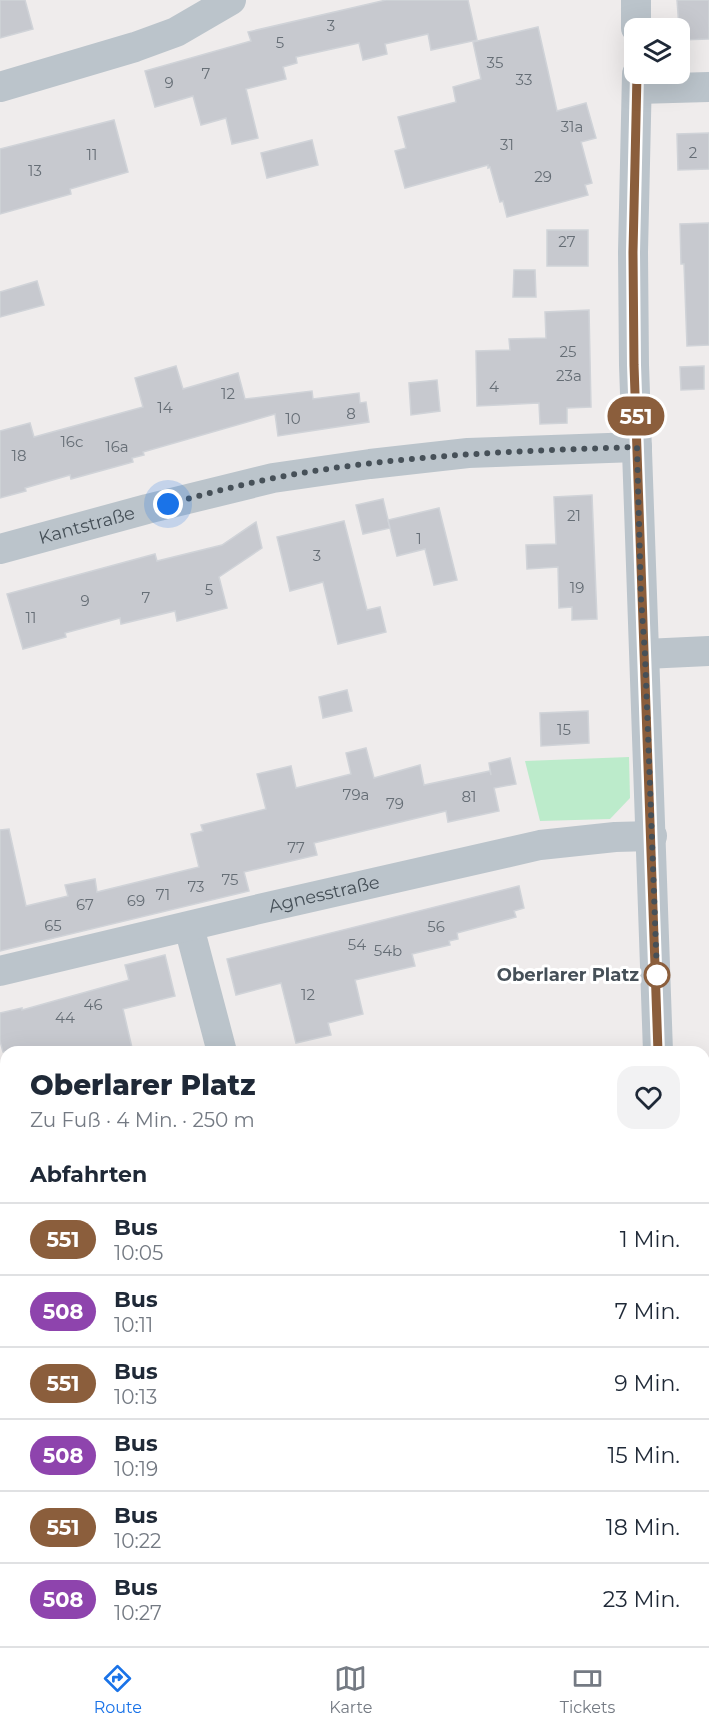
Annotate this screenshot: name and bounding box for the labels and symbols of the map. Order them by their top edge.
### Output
house number: 3 [327,16,335,35]
house number: 5 [276,33,284,52]
house number: 35 [487,53,503,72]
house number: 7 [202,64,211,83]
house number: 33 [516,70,532,89]
house number: 9 [164,73,174,92]
house number: 31a [561,117,583,136]
house number: 31 [500,135,514,154]
house number: 2 [689,143,697,162]
house number: 11 [87,145,97,164]
house number: 13 [28,161,42,180]
house number: 29 [534,167,552,186]
house number: 27 [558,232,576,251]
house number: 25 [559,342,577,361]
house number: 23a [556,366,582,385]
house number: 4 [489,377,499,396]
house number: 12 [221,384,235,403]
line badge: 551 [602,396,670,436]
house number: 14 [157,398,173,417]
house number: 8 [346,404,356,423]
house number: 10 [285,409,301,428]
house number: 16c [60,432,84,451]
house number: 16a [105,437,129,456]
house number: 18 [12,446,27,465]
your location [153,489,183,519]
street label: Kantstraße [36,502,138,549]
house number: 21 [567,506,581,525]
house number: 1 [416,529,422,548]
house number: 3 [313,546,321,565]
house number: 19 [570,578,584,597]
house number: 5 [205,580,213,599]
house number: 7 [142,588,151,607]
house number: 9 [80,591,90,610]
house number: 11 [26,608,36,627]
house number: 15 [557,720,571,739]
house number: 79a [343,785,369,804]
house number: 81 [462,787,477,806]
house number: 79 [386,794,404,813]
house number: 77 [287,838,305,857]
house number: 75 [221,870,239,889]
street label: Agnesstraße [266,871,382,918]
house number: 73 [187,877,205,896]
house number: 71 [156,885,170,904]
house number: 69 [127,891,145,910]
house number: 67 [76,895,94,914]
house number: 65 [44,916,62,935]
house number: 56 [427,917,445,936]
house number: 54 [348,935,366,954]
house number: 54b [374,941,402,960]
marker: Oberlarer Platz [644,962,670,988]
place label: Oberlarer Platz [497,964,639,986]
house number: 12 [301,985,315,1004]
house number: 46 [83,995,103,1014]
house number: 44 [55,1008,75,1027]

